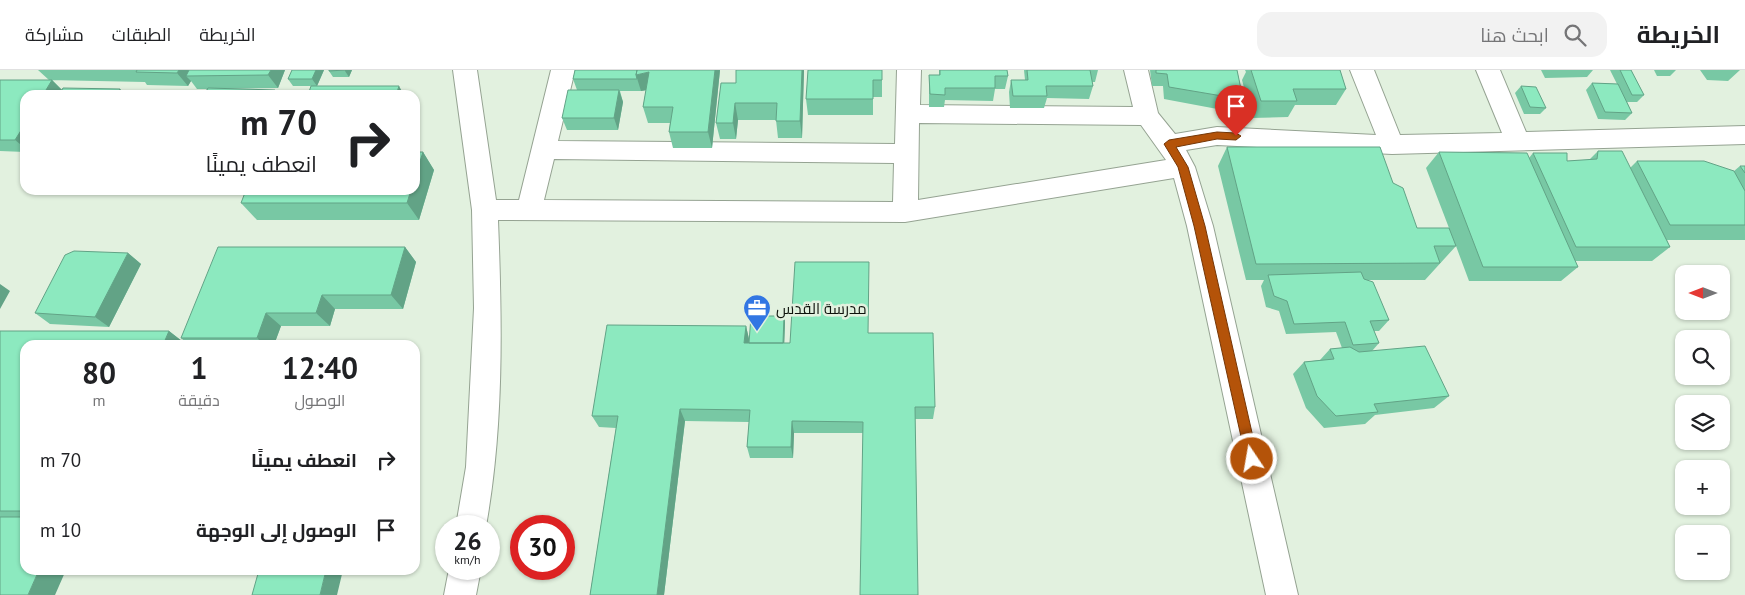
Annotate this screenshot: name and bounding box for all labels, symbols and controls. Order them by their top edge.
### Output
search box [1257,12,1607,57]
text: الخريطة [1637,19,1720,50]
icon: search [1561,21,1589,49]
text: مشاركة [25,23,84,46]
text: الطبقات [112,23,171,46]
text: الخريطة [199,23,256,46]
text: ابحث هنا [1480,23,1549,47]
pin [1215,85,1257,136]
icon: arrive [1222,92,1250,120]
text: 70 m [240,99,317,145]
icon: right [335,110,400,175]
text: انعطف يمينًا [206,150,317,178]
north arrow [1675,265,1730,320]
map controls [1675,265,1730,580]
office icon: مدرسة القدس [742,293,772,332]
place label: مدرسة القدس [776,299,867,319]
button: search [1675,330,1730,385]
text: 1 [190,348,207,387]
text: 12:40 [282,348,358,387]
text: 80 [82,353,116,392]
text: m [93,390,106,410]
text: دقيقة [178,390,220,410]
text: الوصول [294,390,345,410]
button: layers [1675,395,1730,450]
position arrow [1225,432,1277,484]
icon: right [372,446,400,474]
text: 70 m [40,448,81,472]
text: انعطف يمينًا [251,448,357,472]
button: + [1675,460,1730,515]
speed limit sign: 30 [510,515,575,580]
icon: arrive [372,516,400,544]
text: 10 m [40,518,81,542]
text: الوصول إلى الوجهة [196,518,357,542]
text: 26 [453,525,482,557]
button: − [1675,525,1730,580]
text: km/h [454,552,481,567]

